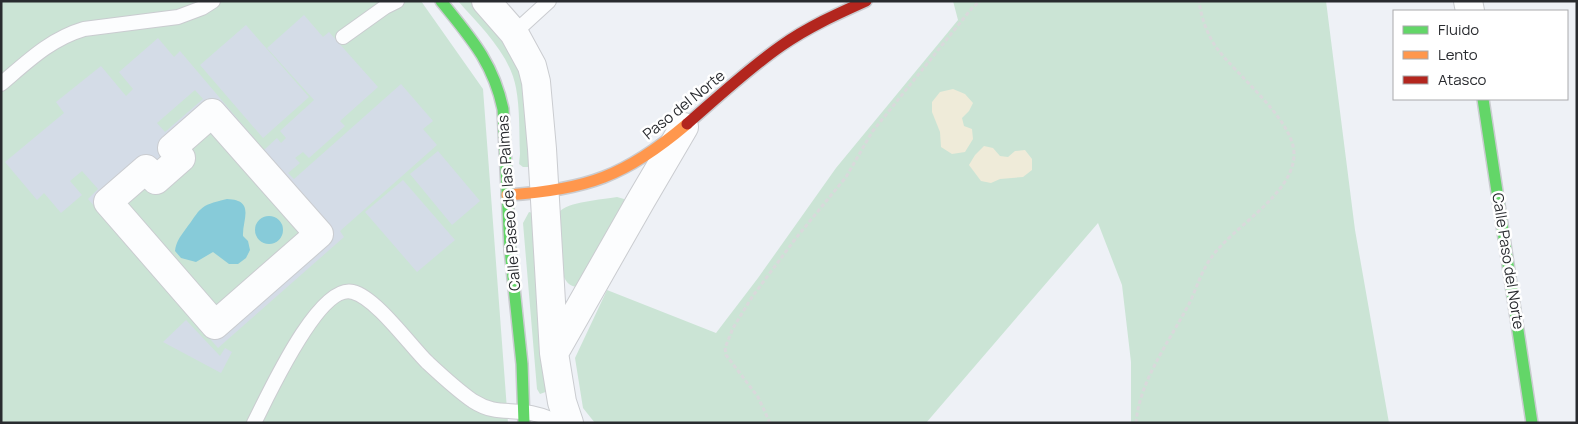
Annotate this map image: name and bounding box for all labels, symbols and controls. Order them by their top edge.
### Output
legend [1393,10,1568,100]
text: Fluido [1438,19,1479,40]
text: Lento [1438,44,1478,65]
street label: Paso del Norte [638,65,729,144]
text: Atasco [1438,69,1486,90]
street label: Calle Paseo de las Palmas [492,114,525,292]
street label: Calle Paso del Norte [1487,191,1530,331]

